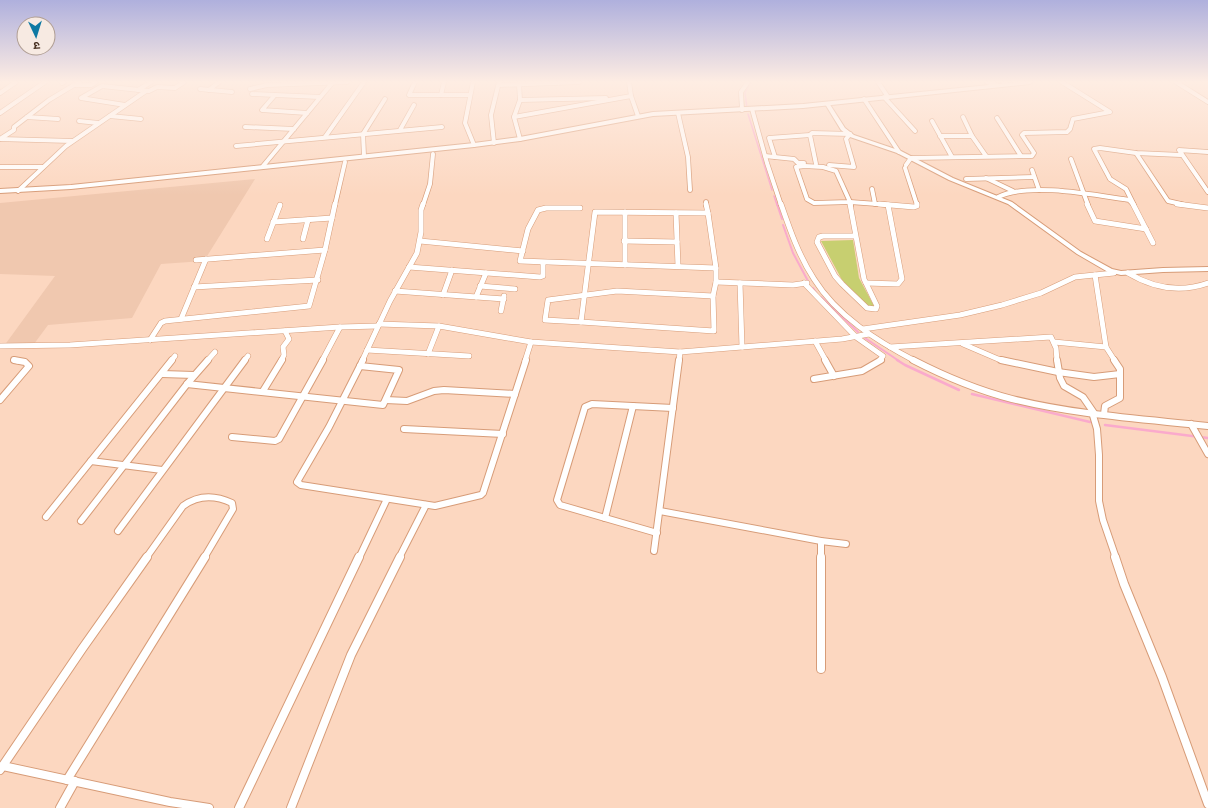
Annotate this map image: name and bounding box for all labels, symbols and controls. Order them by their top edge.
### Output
north arrow [16,16,56,56]
text: उ [33,40,40,53]

